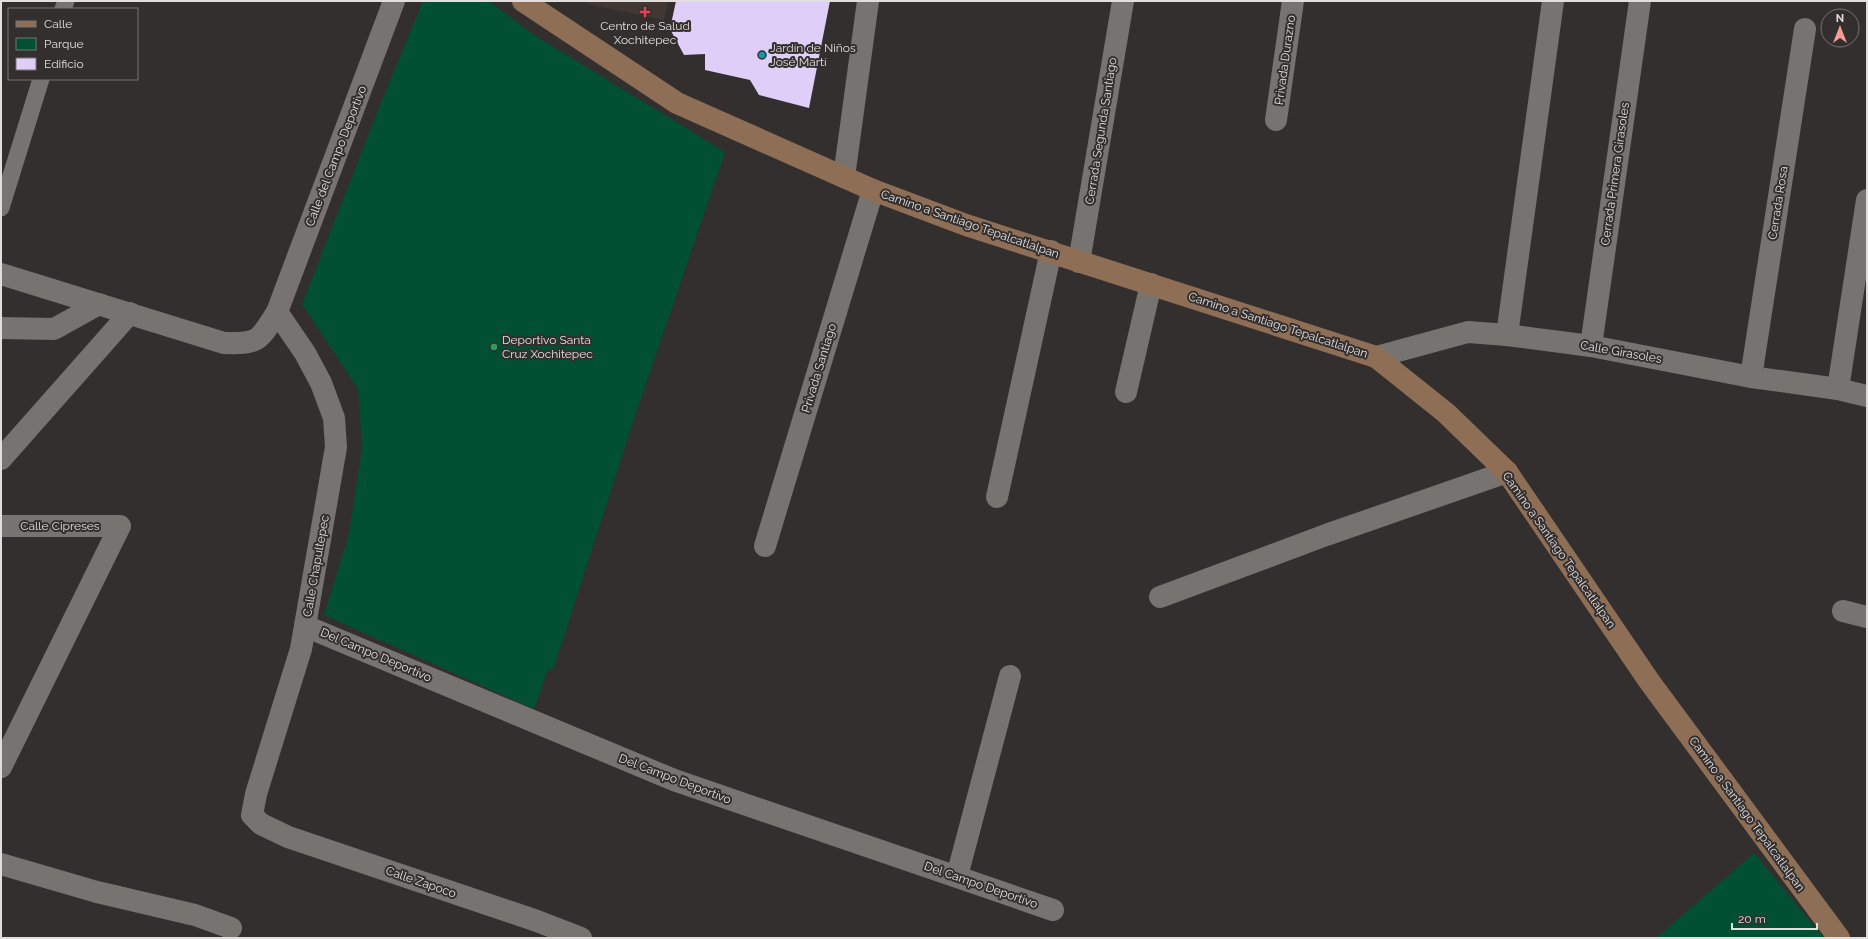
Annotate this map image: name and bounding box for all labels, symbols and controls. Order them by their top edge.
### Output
marker: Centro de Salud Xochitepec [639,6,651,18]
legend [8,8,138,80]
north arrow [1820,8,1860,48]
text: N [1836,12,1844,25]
street label: Privada Durazno [1272,14,1298,106]
text: Calle [44,17,72,31]
place label: Centro de Salud Xochitepec [600,19,690,47]
text: Parque [44,37,84,51]
place label: Jardín de Niños José Martí [770,41,856,69]
marker: Jardín de Niños José Martí [757,50,767,60]
street label: Cerrada Segunda Santiago [1082,56,1120,206]
text: Edificio [44,57,84,71]
street label: Calle del Campo Deportivo [303,84,369,228]
street label: Cerrada Primera Girasoles [1598,101,1632,246]
street label: Cerrada Rosa [1765,165,1791,241]
street label: Camino a Santiago Tepalcatlalpan [879,187,1061,261]
street label: Camino a Santiago Tepalcatlalpan [1187,289,1369,361]
street label: Privada Santiago [799,322,839,414]
place label: Deportivo Santa Cruz Xochitepec [502,333,593,361]
street label: Calle Girasoles [1579,338,1663,366]
marker: Deportivo Santa Cruz Xochitepec [489,342,499,352]
street label: Camino a Santiago Tepalcatlalpan [1499,469,1619,631]
street label: Calle Chapultepec [300,514,332,618]
street label: Calle Cipreses [20,519,100,533]
street label: Del Campo Deportivo [318,625,434,685]
street label: Camino a Santiago Tepalcatlalpan [1686,734,1808,894]
street label: Del Campo Deportivo [617,751,733,807]
street label: Del Campo Deportivo [922,859,1040,911]
street label: Calle Zapoco [384,863,458,901]
scale bar [1732,905,1817,931]
text: 20 m [1738,912,1766,926]

